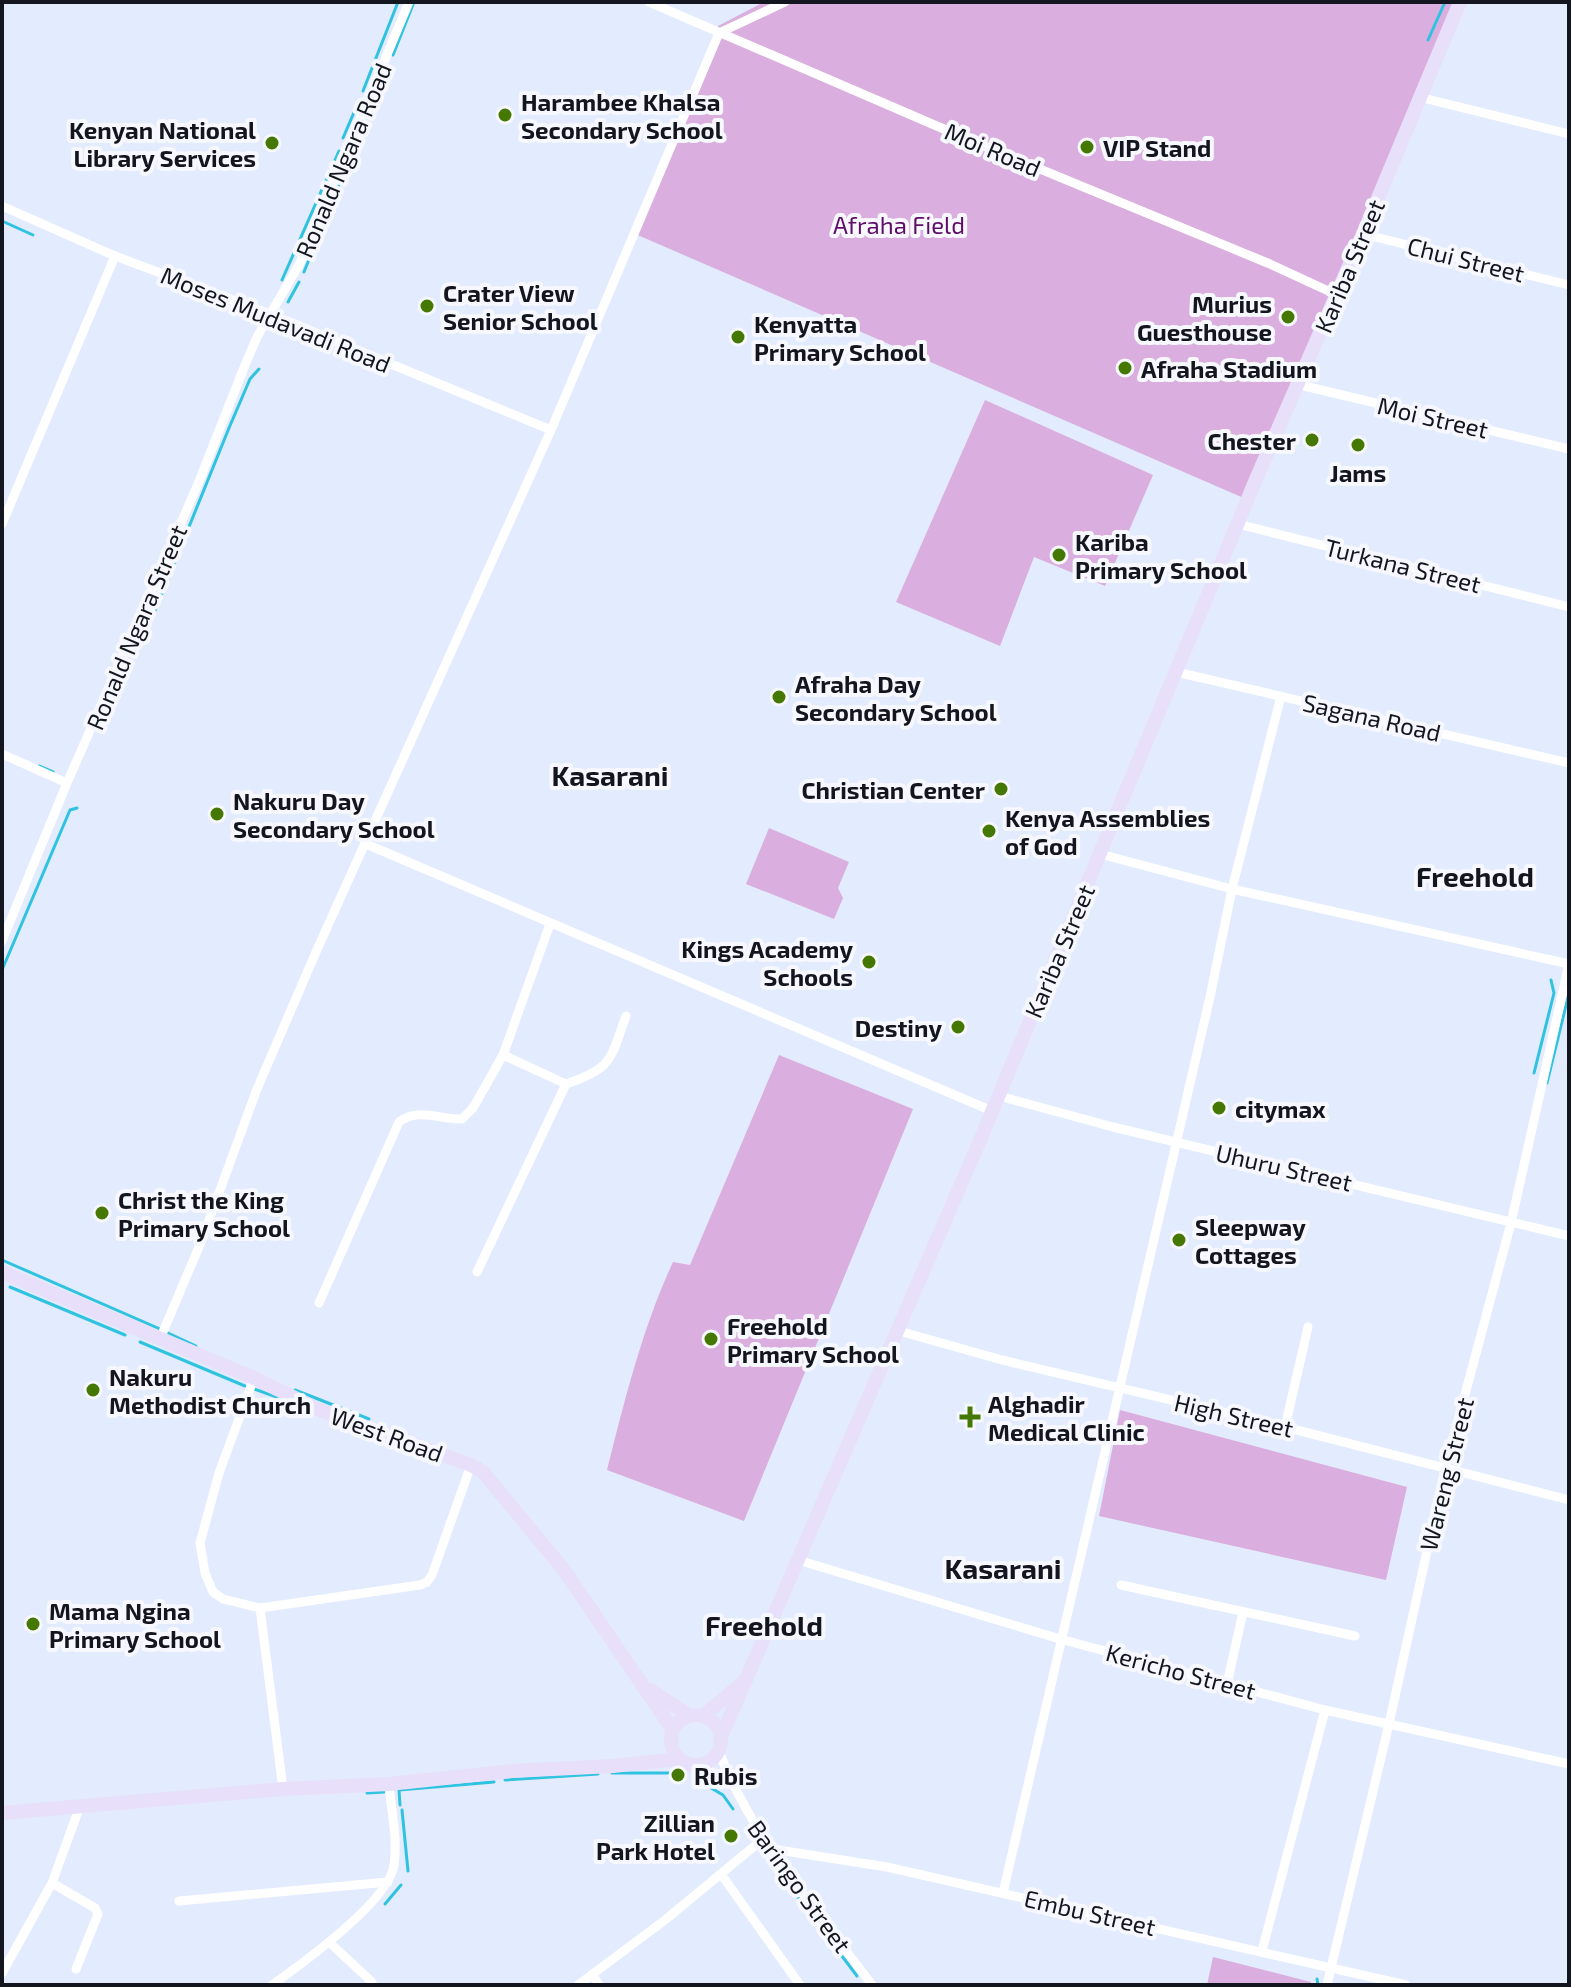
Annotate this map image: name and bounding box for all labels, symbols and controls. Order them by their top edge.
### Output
street label: Ronald Ngara Road [289,58,397,262]
place label: Harambee Khalsa Secondary School [521,87,723,144]
marker: Harambee Khalsa Secondary School [496,106,514,124]
place label: Kenyan National Library Services [69,115,256,172]
street label: Moi Road [941,116,1045,182]
place label: VIP Stand [1103,133,1211,162]
marker: Kenyan National Library Services [263,134,281,152]
marker: VIP Stand [1078,138,1096,156]
street label: Kariba Street [1308,195,1390,337]
park label: Afraha Field [833,210,965,239]
street label: Chui Street [1405,230,1527,288]
street label: Moses Mudavadi Road [157,260,395,378]
place label: Crater View Senior School [443,278,598,335]
place label: Murius Guesthouse [1137,289,1272,346]
marker: Crater View Senior School [418,297,436,315]
marker: Murius Guesthouse [1279,308,1297,326]
place label: Kenyatta Primary School [754,309,926,366]
marker: Kenyatta Primary School [729,328,747,346]
place label: Afraha Stadium [1141,354,1317,383]
marker: Afraha Stadium [1116,359,1134,377]
street label: Moi Street [1375,390,1491,444]
place label: Chester [1208,426,1297,455]
marker: Chester [1303,431,1321,449]
marker: Jams [1349,436,1367,454]
place label: Jams [1330,458,1386,487]
street label: Ronald Ngara Street [80,520,192,734]
place label: Kariba Primary School [1075,527,1247,584]
street label: Turkana Street [1322,532,1484,598]
marker: Kariba Primary School [1050,546,1068,564]
place label: Afraha Day Secondary School [795,669,997,726]
street label: Sagana Road [1300,687,1444,747]
marker: Afraha Day Secondary School [770,688,788,706]
district label: Kasarani [552,758,668,792]
place label: Christian Center [801,775,986,804]
marker: Christian Center [992,780,1010,798]
place label: Nakuru Day Secondary School [233,786,435,843]
place label: Kenya Assemblies of God [1005,803,1210,860]
marker: Nakuru Day Secondary School [208,805,226,823]
marker: Kenya Assemblies of God [980,822,998,840]
district label: Freehold [1416,859,1534,893]
street label: Kariba Street [1018,880,1100,1022]
place label: Kings Academy Schools [681,934,853,991]
marker: Kings Academy Schools [860,953,878,971]
place label: Destiny [855,1013,942,1042]
marker: Destiny [949,1018,967,1036]
place label: citymax [1235,1094,1326,1123]
marker: citymax [1210,1099,1228,1117]
street label: Uhuru Street [1213,1137,1355,1197]
place label: Christ the King Primary School [118,1185,290,1242]
marker: Christ the King Primary School [93,1204,111,1222]
place label: Sleepway Cottages [1195,1212,1306,1269]
marker: Sleepway Cottages [1170,1231,1188,1249]
place label: Freehold Primary School [727,1311,899,1368]
marker: Freehold Primary School [702,1330,720,1348]
place label: Nakuru Methodist Church [109,1362,311,1419]
marker: Nakuru Methodist Church [84,1381,102,1399]
street label: High Street [1172,1387,1296,1443]
place label: Alghadir Medical Clinic [988,1389,1145,1446]
street label: Wareng Street [1413,1394,1479,1554]
street label: West Road [327,1400,447,1468]
marker: Alghadir Medical Clinic [959,1406,981,1428]
district label: Kasarani [945,1551,1061,1585]
place label: Mama Ngina Primary School [49,1596,221,1653]
district label: Freehold [705,1608,823,1642]
marker: Mama Ngina Primary School [24,1615,42,1633]
street label: Kericho Street [1103,1637,1259,1705]
place label: Rubis [694,1761,757,1790]
marker: Rubis [669,1766,687,1784]
place label: Zillian Park Hotel [596,1808,715,1865]
street label: Baringo Street [742,1814,858,1958]
marker: Zillian Park Hotel [722,1827,740,1845]
street label: Embu Street [1022,1883,1158,1941]

